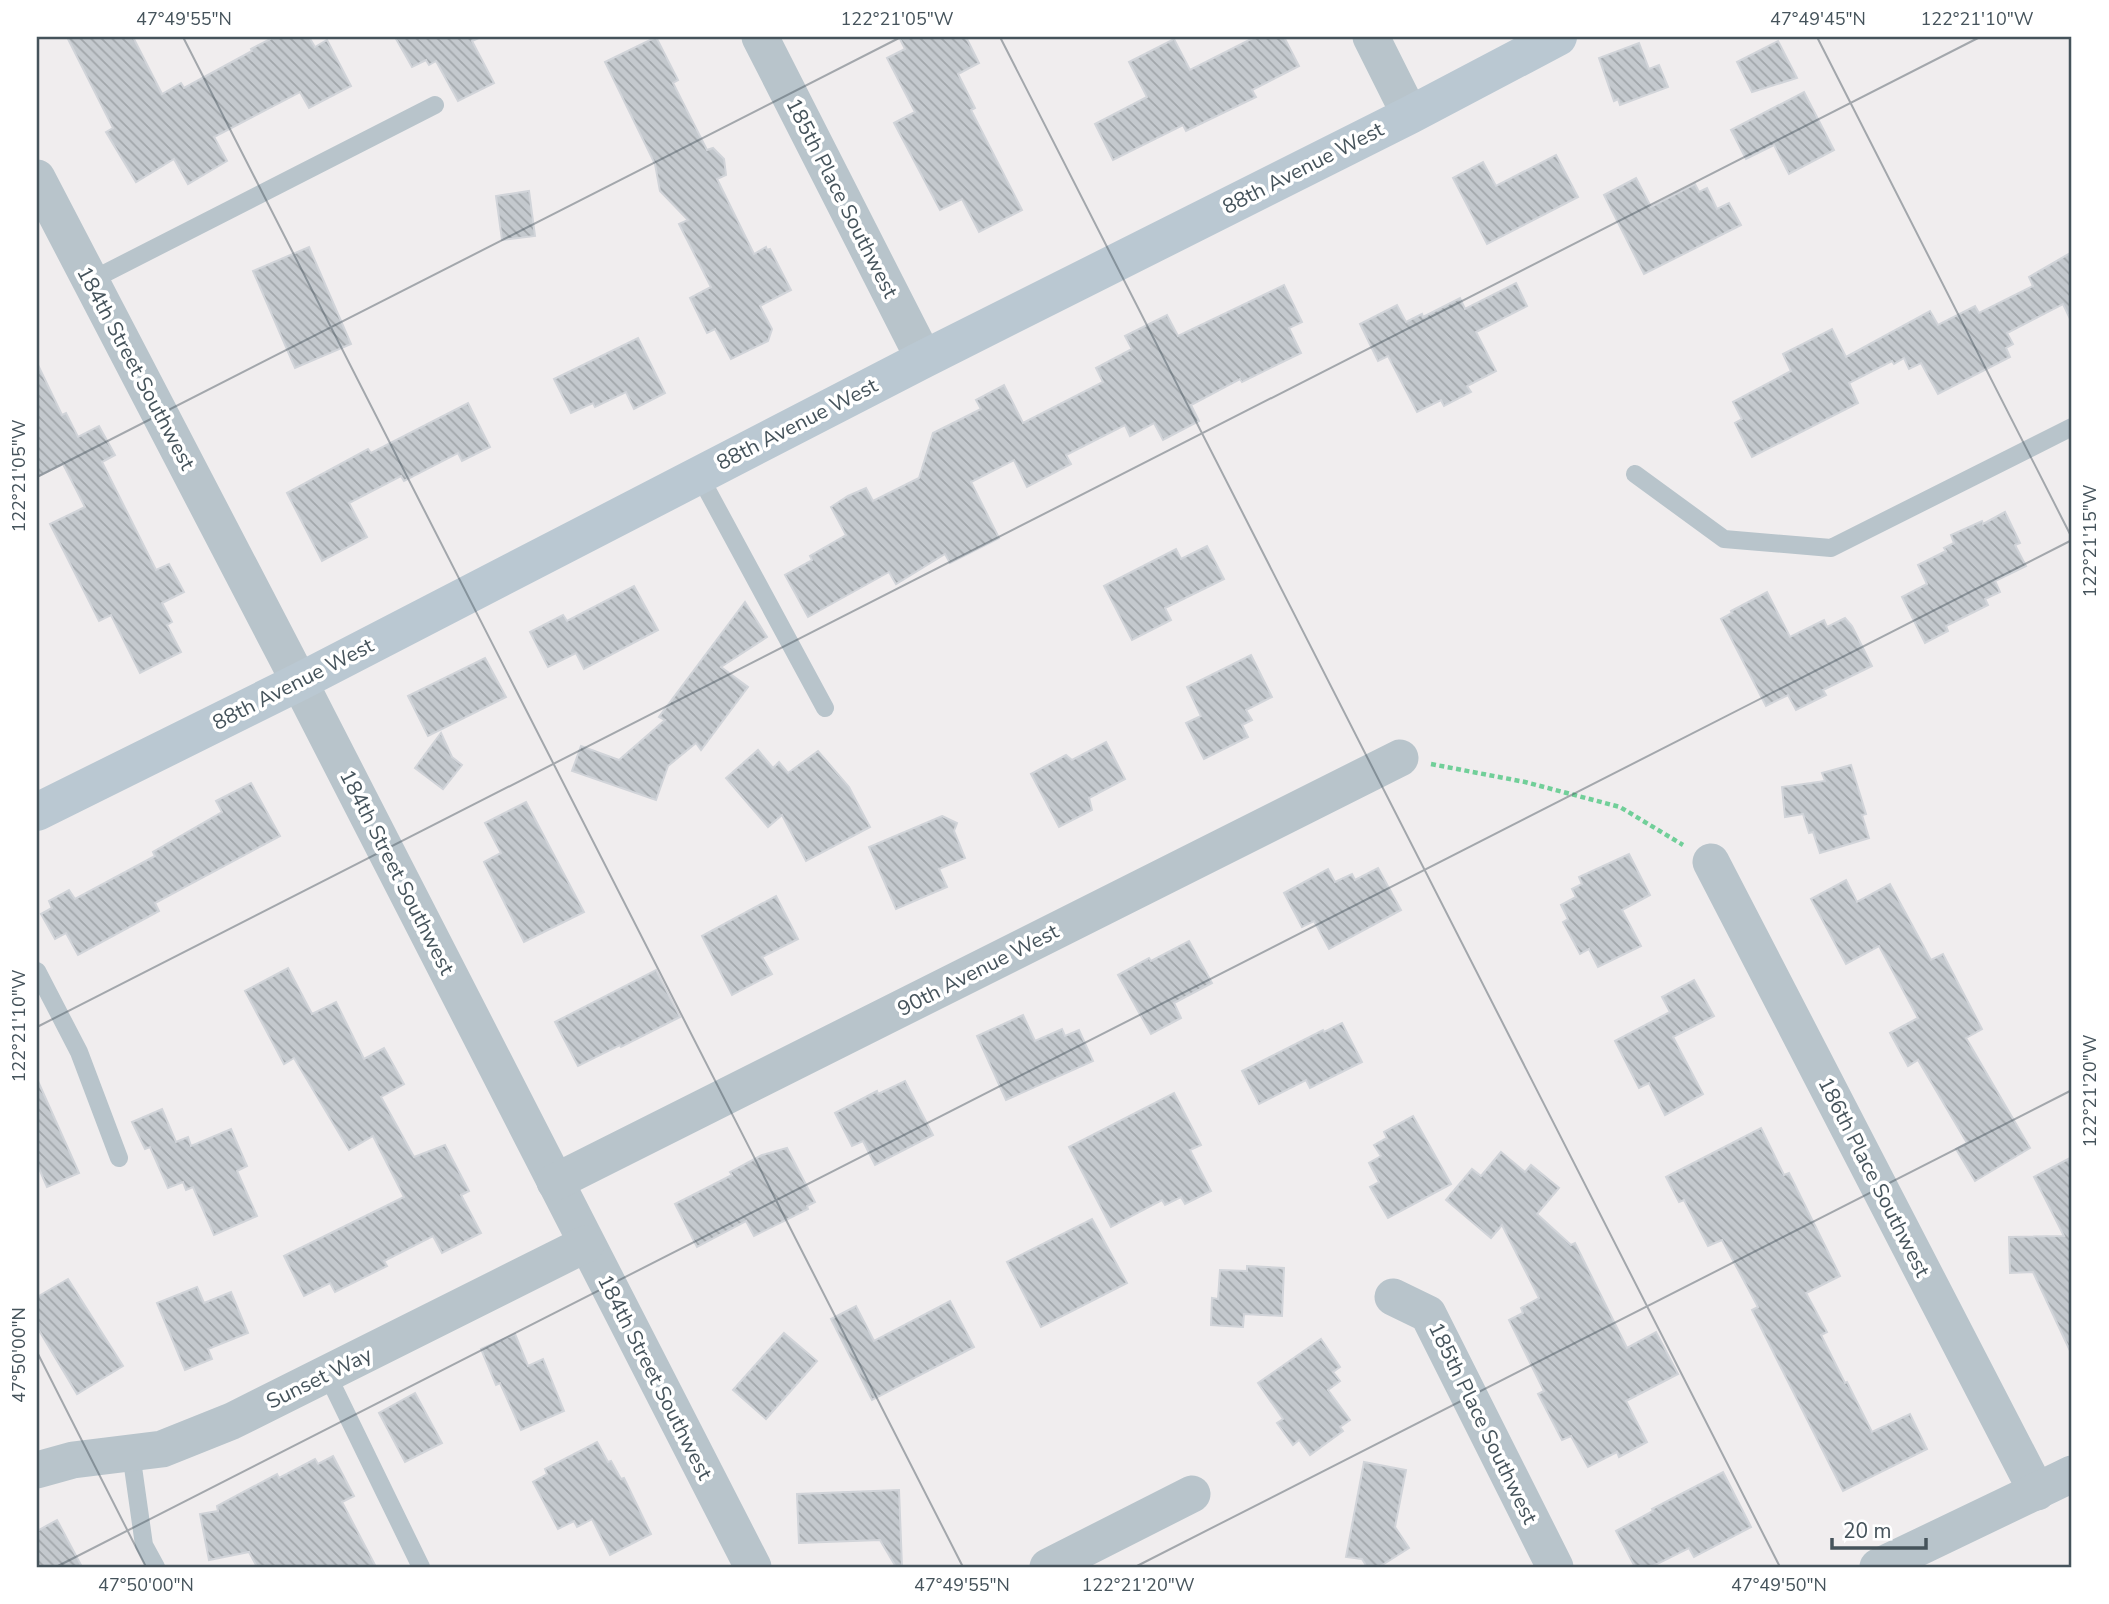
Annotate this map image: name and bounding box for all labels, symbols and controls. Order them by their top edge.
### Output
text: 47°49'55"N [136,7,232,31]
text: 122°21'05"W [840,7,954,31]
text: 47°49'45"N [1770,7,1866,31]
text: 122°21'10"W [1920,7,2034,31]
street label: 185th Place Southwest [779,93,905,303]
street label: 88th Avenue West [1218,115,1389,221]
street label: 184th Street Southwest [70,261,202,475]
street label: 88th Avenue West [712,371,883,477]
text: 122°21'05"W [7,419,31,533]
text: 122°21'15"W [2078,484,2102,598]
street label: 88th Avenue West [208,631,379,737]
street label: 184th Street Southwest [333,765,461,980]
street label: 90th Avenue West [893,917,1064,1023]
text: 122°21'10"W [7,969,31,1083]
text: 122°21'20"W [2078,1034,2102,1148]
street label: 186th Place Southwest [1811,1072,1937,1282]
street label: 184th Street Southwest [591,1270,719,1485]
text: 47°50'00"N [7,1307,31,1403]
street label: 185th Place Southwest [1422,1318,1544,1529]
street label: Sunset Way [261,1340,377,1416]
scale bar [1832,1506,1927,1550]
text: 20 m [1843,1517,1892,1545]
text: 47°50'00"N [98,1573,194,1597]
text: 47°49'55"N [914,1573,1010,1597]
text: 122°21'20"W [1081,1573,1195,1597]
text: 47°49'50"N [1731,1573,1827,1597]

